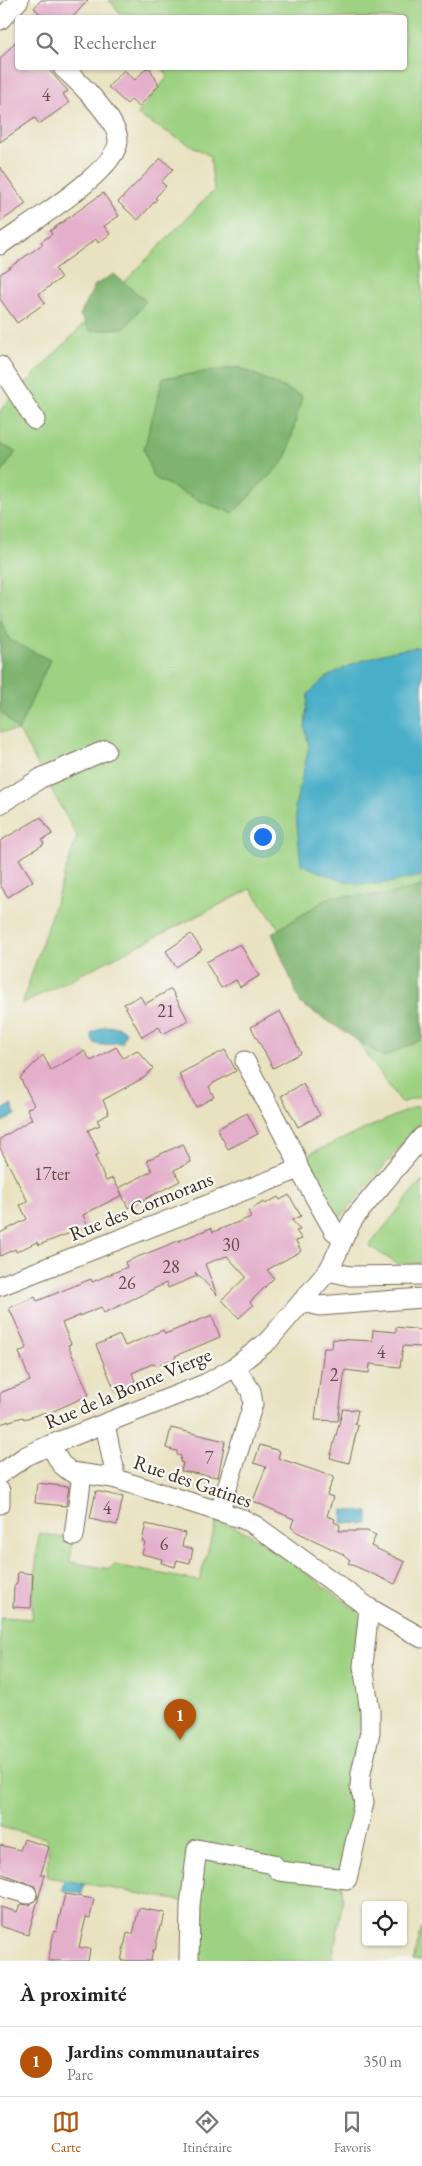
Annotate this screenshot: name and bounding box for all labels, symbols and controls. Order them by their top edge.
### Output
search box [15,15,407,70]
icon: search [33,29,61,57]
text: Rechercher [73,30,156,55]
house number: 4 [42,83,51,106]
your location [250,824,276,850]
house number: 21 [157,999,175,1022]
house number: 17ter [34,1162,70,1185]
street label: Rue des Cormorans [65,1165,217,1247]
house number: 30 [222,1233,240,1256]
house number: 28 [162,1255,180,1278]
house number: 26 [118,1271,136,1294]
house number: 4 [377,1340,386,1363]
street label: Rue de la Bonne Vierge [41,1341,216,1435]
house number: 2 [330,1363,339,1386]
house number: 7 [205,1446,214,1469]
street label: Rue des Gatines [130,1449,256,1513]
house number: 4 [103,1496,112,1519]
house number: 6 [160,1532,169,1555]
pin: 1 [164,1699,196,1740]
map controls [362,1901,407,1946]
button: locate [362,1901,407,1946]
text: À proximité [20,1980,127,2007]
text: Jardins communautaires [67,2039,259,2064]
text: 1 [32,2051,40,2072]
text: 350 m [363,2051,402,2072]
text: Parc [67,2064,93,2085]
tab: Carte [51,2108,81,2156]
tab: Itinéraire [183,2108,232,2156]
tab: Favoris [334,2108,371,2156]

